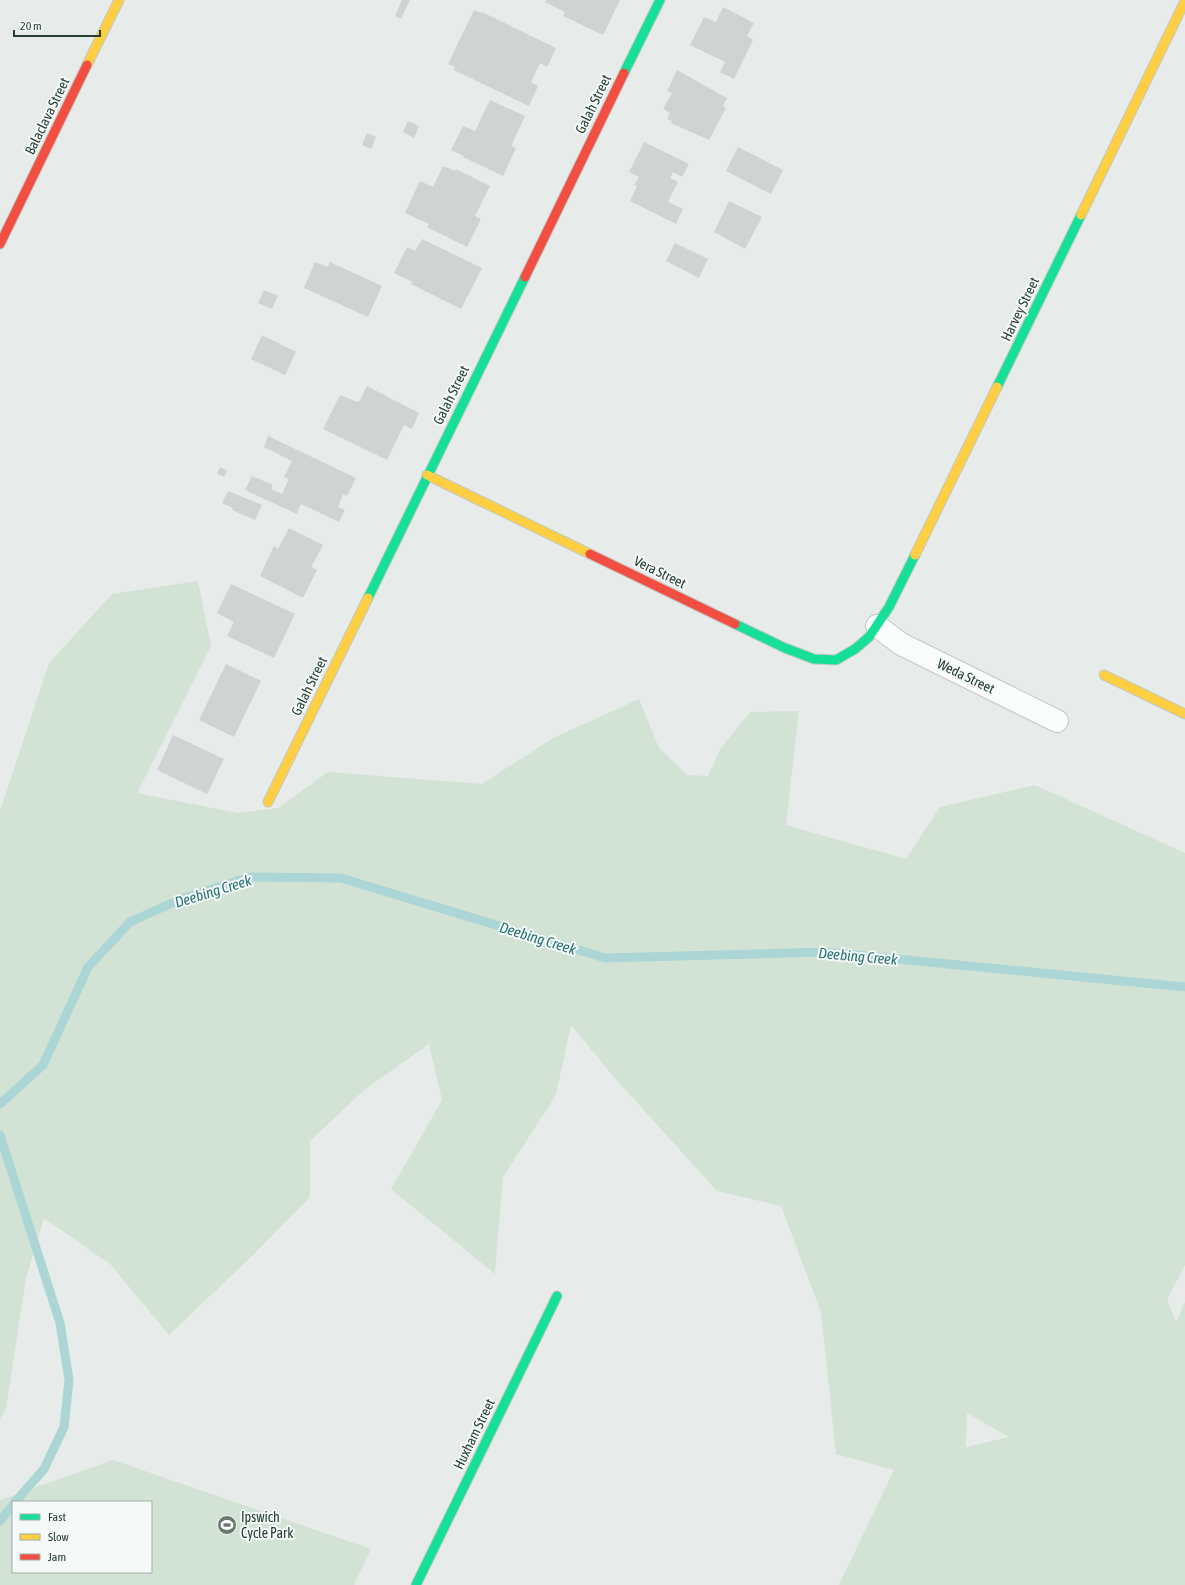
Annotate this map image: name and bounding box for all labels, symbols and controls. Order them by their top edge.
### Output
scale bar [14,12,100,38]
text: 20 m [20,19,42,33]
street label: Galah Street [572,72,614,136]
street label: Balaclava Street [21,75,73,157]
street label: Harvey Street [998,274,1042,344]
street label: Galah Street [430,363,472,427]
street label: Vera Street [631,553,689,591]
street label: Galah Street [288,654,330,718]
street label: Weda Street [935,655,997,697]
water label: Deebing Creek [173,871,254,911]
water label: Deebing Creek [498,918,579,958]
water label: Deebing Creek [818,944,899,968]
street label: Huxham Street [450,1396,498,1472]
legend [12,1501,152,1573]
place label: Ipswich Cycle Park [241,1509,293,1541]
text: Fast [48,1510,66,1524]
sports icon: Ipswich Cycle Park [216,1514,238,1536]
text: Slow [48,1530,69,1544]
text: Jam [48,1550,66,1564]

